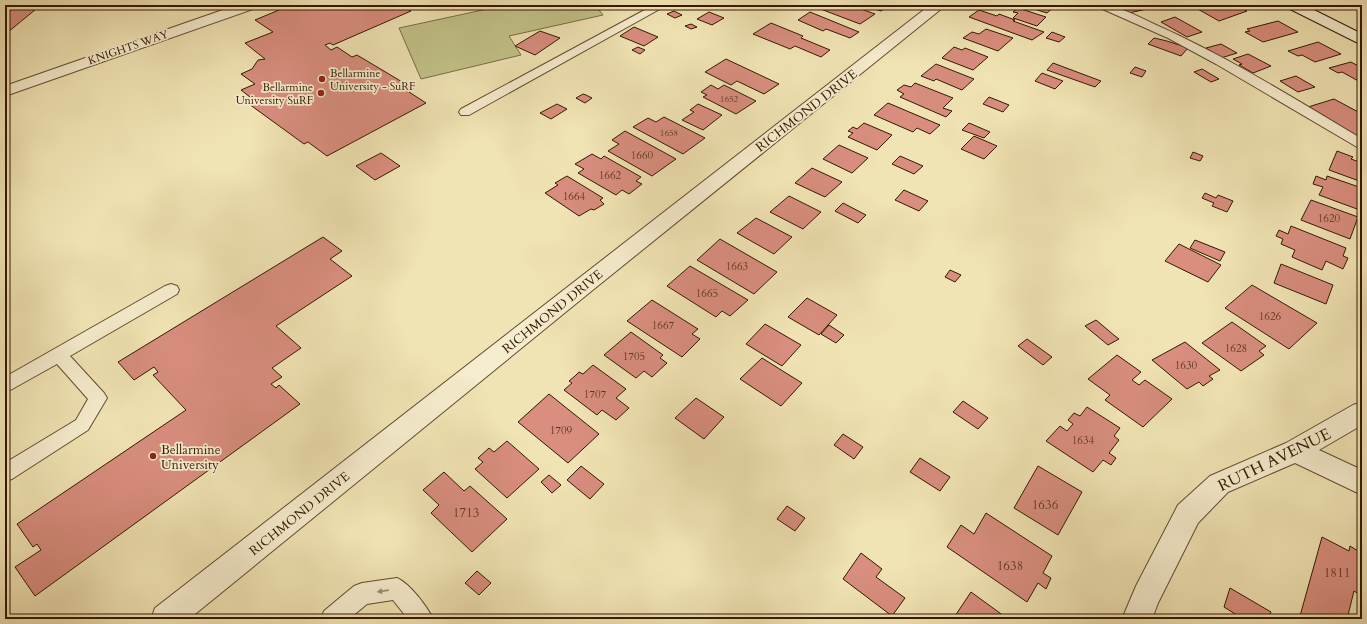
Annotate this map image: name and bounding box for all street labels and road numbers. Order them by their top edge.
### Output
street label: KNIGHTS WAY [86,26,171,68]
street label: RICHMOND DRIVE [752,65,861,156]
street label: RICHMOND DRIVE [499,266,607,358]
street label: RUTH AVENUE [1214,423,1335,497]
street label: RICHMOND DRIVE [246,468,354,560]

